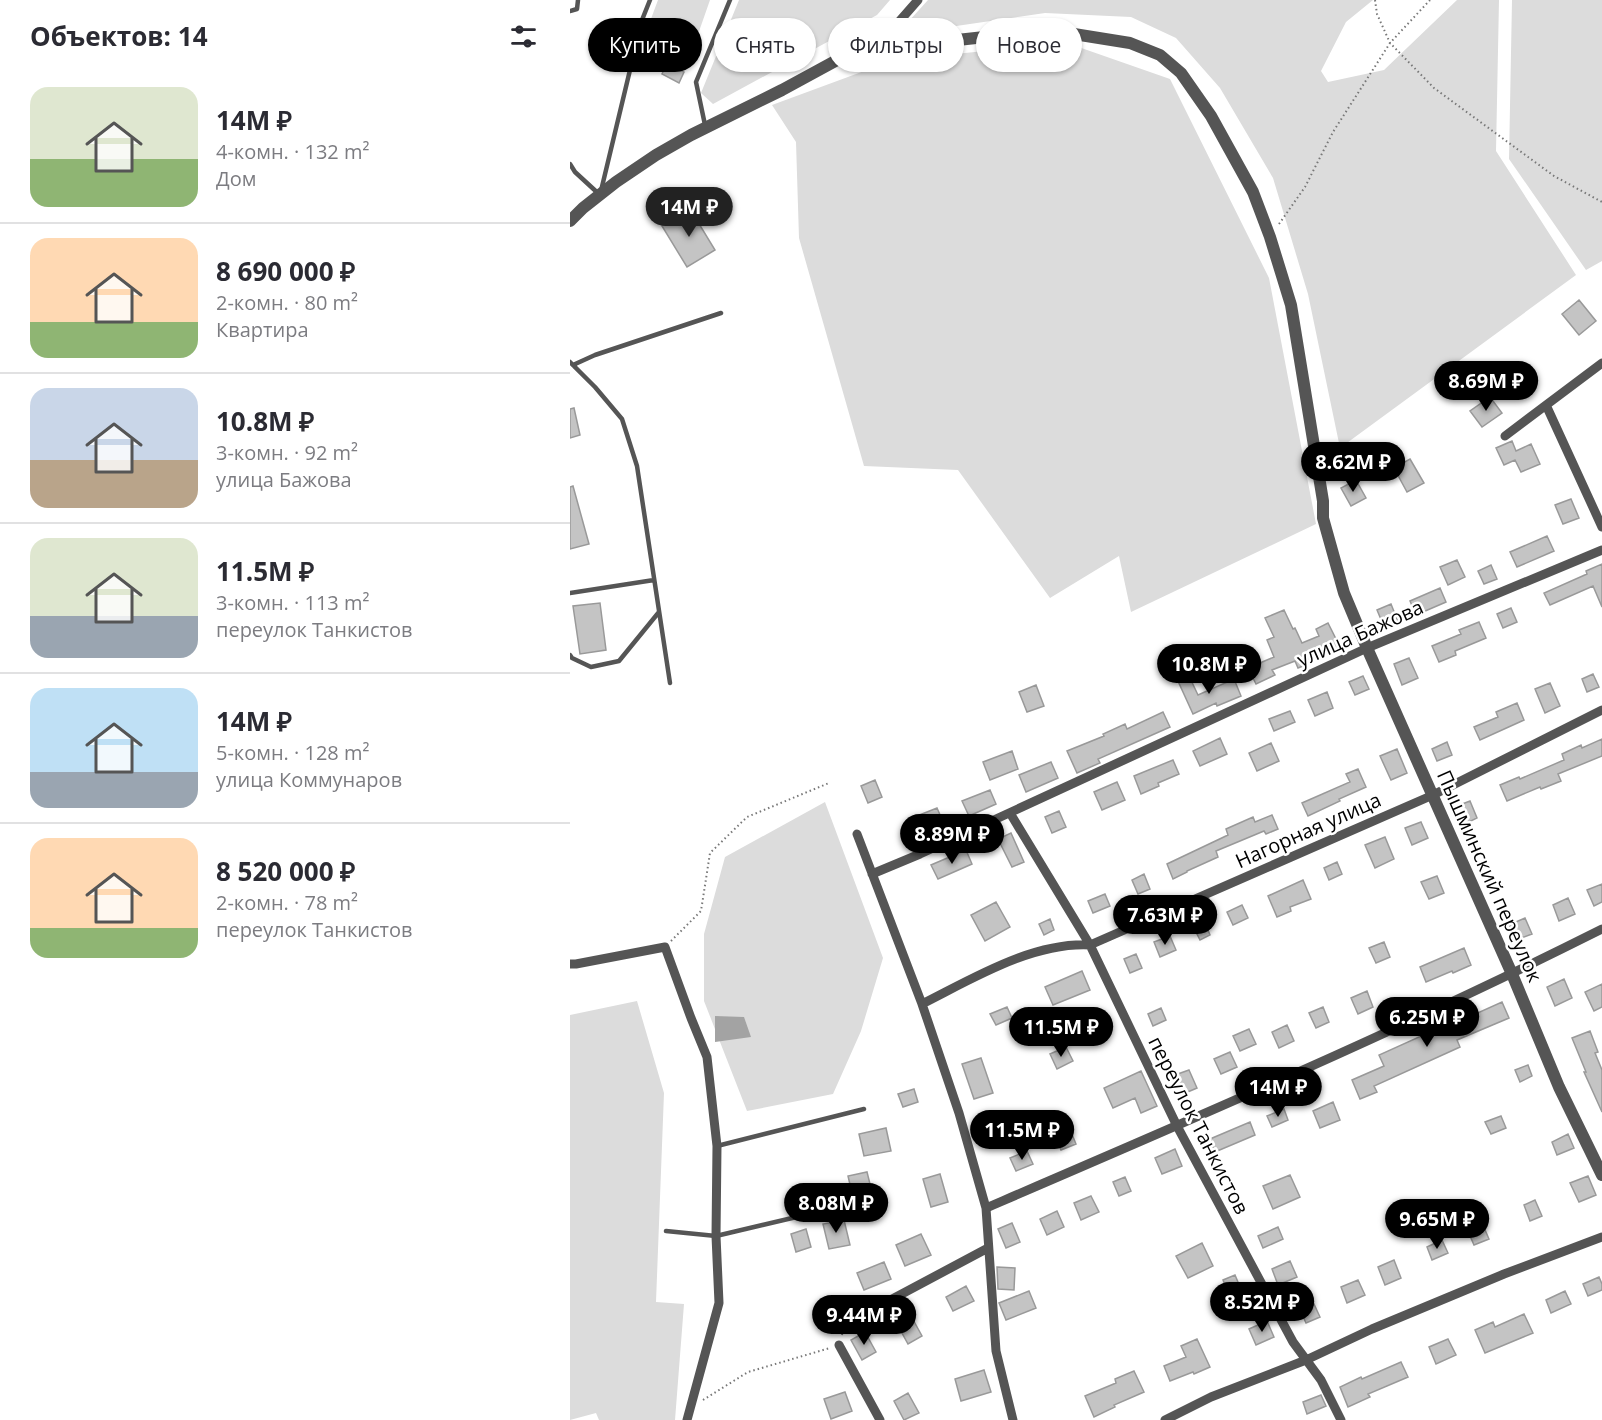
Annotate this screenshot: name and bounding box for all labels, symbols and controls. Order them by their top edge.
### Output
text: Объектов: 14 [30,18,208,54]
chip: Купить [588,18,702,72]
chip: Снять [714,18,816,72]
chip: Фильтры [828,18,964,72]
chip: Новое [976,18,1082,72]
icon: filters [507,20,540,53]
text: 14M ₽ [216,102,292,138]
icon: home [78,111,150,183]
text: 4-комн. · 132 m² [216,138,369,165]
text: Дом [216,165,256,192]
pin: 14M ₽ [647,187,731,238]
text: 14M ₽ [660,193,718,220]
text: 8 690 000 ₽ [216,253,355,289]
icon: home [78,262,150,334]
text: 2-комн. · 80 m² [216,289,358,316]
text: Квартира [216,316,309,343]
pin: 8.69M ₽ [1431,361,1541,412]
text: 8.69M ₽ [1448,367,1524,394]
text: 10.8M ₽ [216,403,314,439]
icon: home [78,412,150,484]
text: 3-комн. · 92 m² [216,439,358,466]
pin: 8.62M ₽ [1298,442,1408,493]
text: 8.62M ₽ [1315,448,1391,475]
text: улица Бажова [216,466,352,493]
text: 11.5M ₽ [216,553,314,589]
icon: home [78,562,150,634]
text: 3-комн. · 113 m² [216,589,369,616]
street label: улица Бажова [1293,593,1427,673]
text: переулок Танкистов [216,616,412,643]
pin: 10.8M ₽ [1154,644,1264,695]
text: 10.8M ₽ [1171,650,1247,677]
text: 14M ₽ [216,703,292,739]
icon: home [78,712,150,784]
text: 5-комн. · 128 m² [216,739,369,766]
text: улица Коммунаров [216,766,402,793]
street label: Пышминский переулок [1431,766,1549,987]
street label: Нагорная улица [1231,786,1385,874]
pin: 8.89M ₽ [897,814,1007,865]
text: 8.89M ₽ [914,820,990,847]
text: 8 520 000 ₽ [216,853,355,889]
icon: home [78,862,150,934]
text: 2-комн. · 78 m² [216,889,358,916]
pin: 7.63M ₽ [1110,895,1220,946]
text: 7.63M ₽ [1127,901,1203,928]
text: переулок Танкистов [216,916,412,943]
pin: 6.25M ₽ [1372,997,1482,1048]
text: 6.25M ₽ [1389,1003,1465,1030]
pin: 11.5M ₽ [1006,1007,1116,1058]
text: 11.5M ₽ [1023,1013,1099,1040]
street label: переулок Танкистов [1142,1031,1256,1219]
pin: 14M ₽ [1236,1067,1320,1118]
text: 14M ₽ [1249,1073,1307,1100]
pin: 11.5M ₽ [967,1110,1077,1161]
text: 11.5M ₽ [984,1116,1060,1143]
pin: 8.08M ₽ [781,1183,891,1234]
text: 8.08M ₽ [798,1189,874,1216]
pin: 9.65M ₽ [1382,1199,1492,1250]
text: 9.65M ₽ [1399,1205,1475,1232]
pin: 8.52M ₽ [1207,1282,1317,1333]
text: 8.52M ₽ [1224,1288,1300,1315]
pin: 9.44M ₽ [809,1295,919,1346]
text: 9.44M ₽ [826,1301,902,1328]

